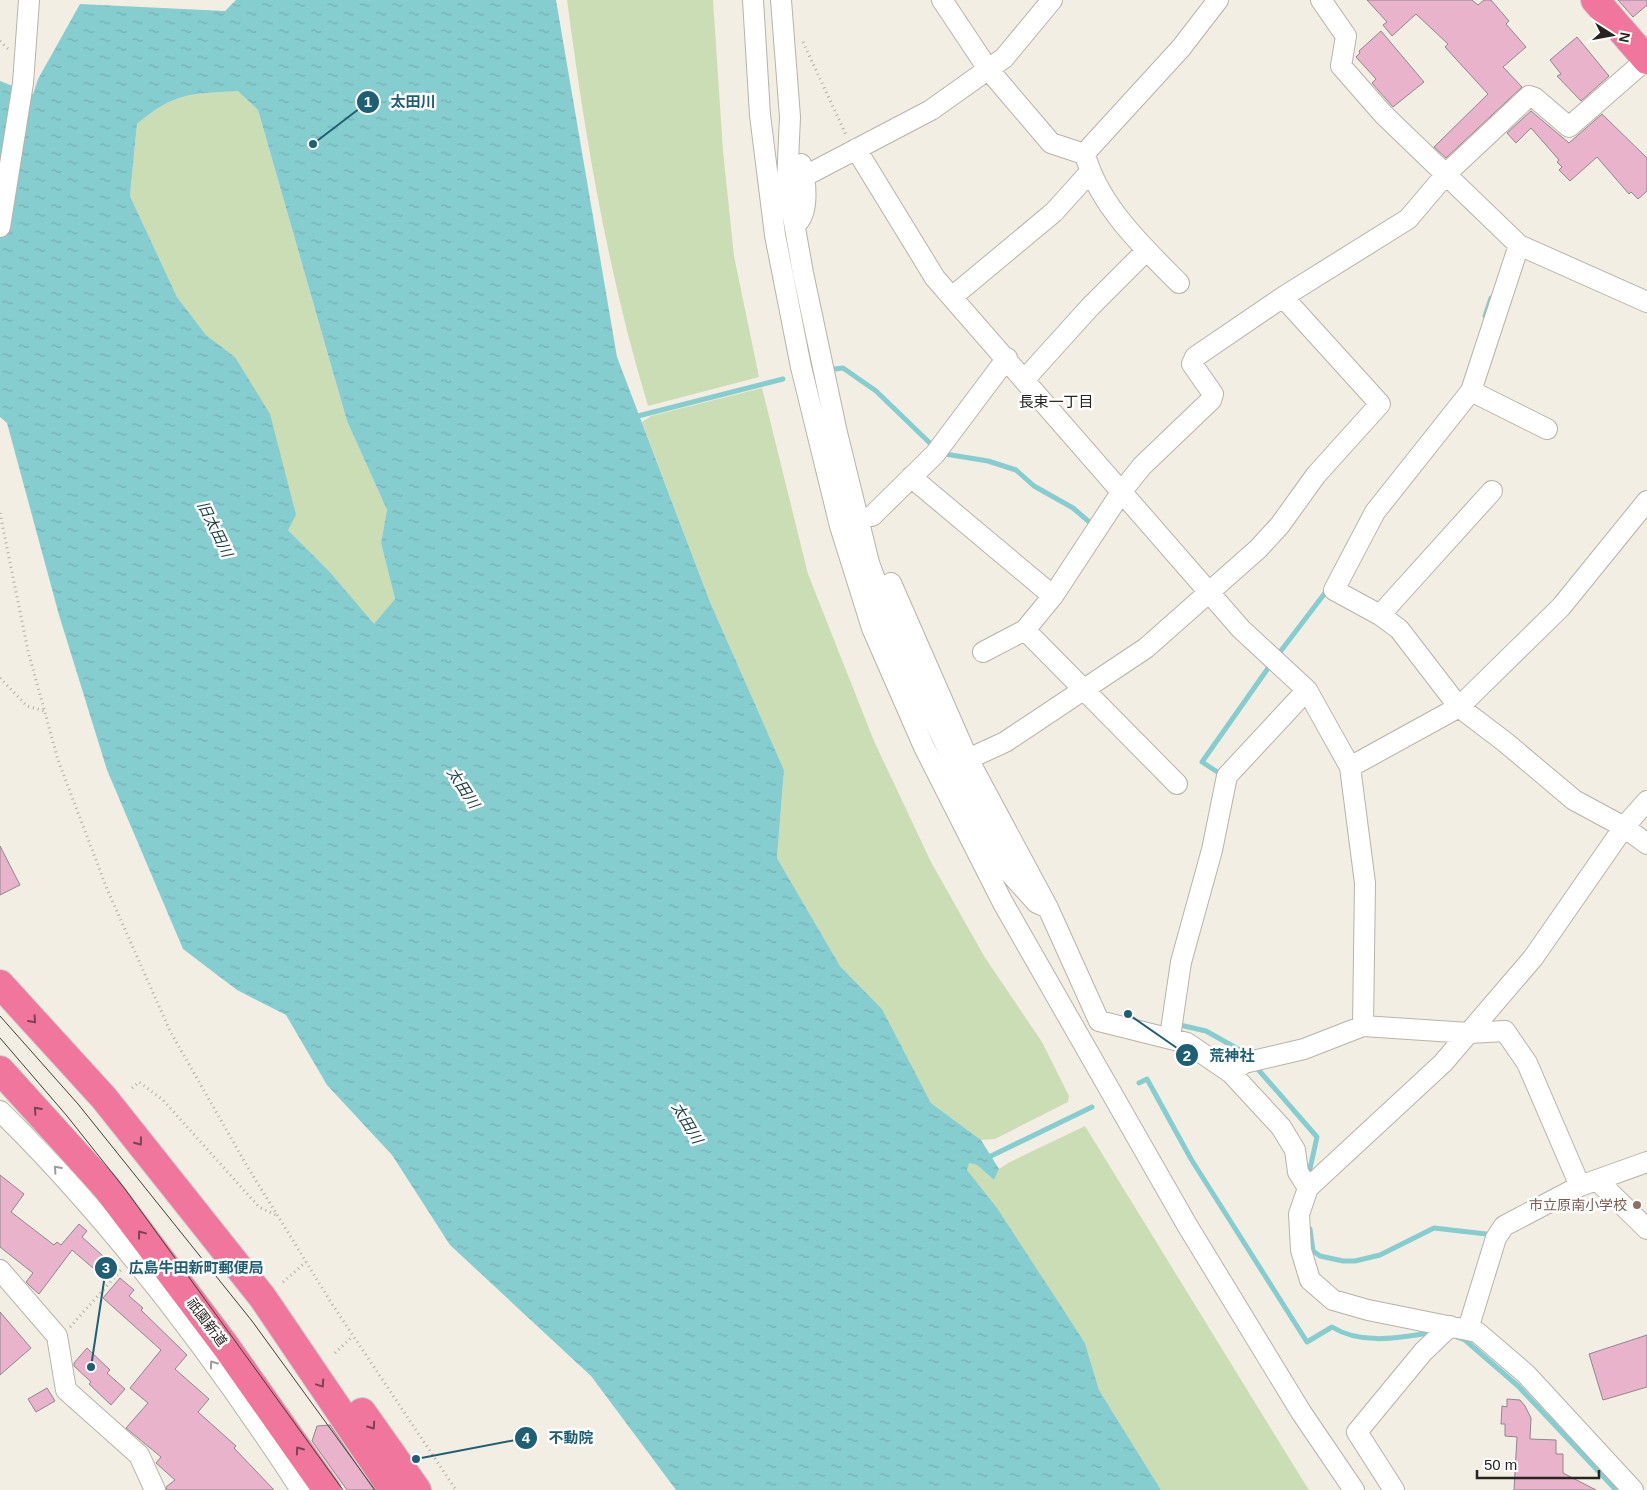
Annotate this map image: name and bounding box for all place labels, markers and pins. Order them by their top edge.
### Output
callout: 太田川 [356,87,446,117]
callout: 荒神社 [1175,1040,1265,1070]
place label: 市立原南小学校 [1529,1197,1627,1213]
marker: 市立原南小学校 [1631,1199,1643,1211]
callout: 広島牛田新町郵便局 [93,1253,273,1283]
callout: 不動院 [513,1423,603,1453]

